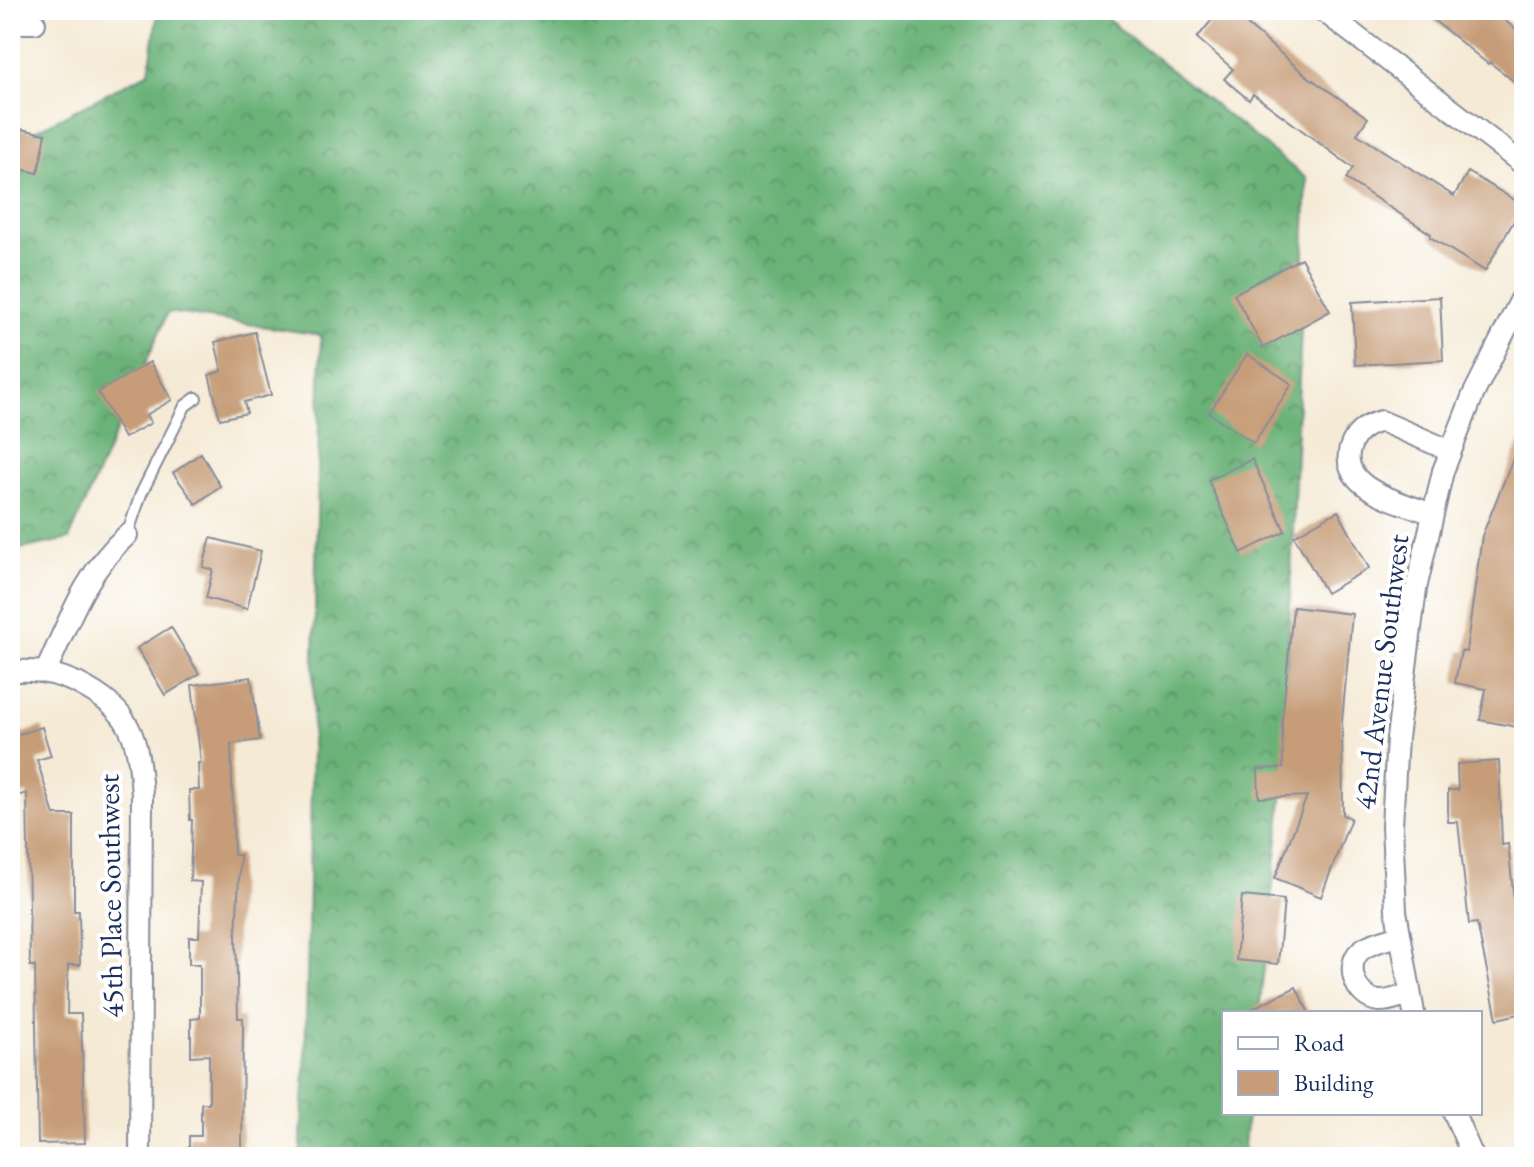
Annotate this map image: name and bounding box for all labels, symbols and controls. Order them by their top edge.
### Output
street label: 42nd Avenue Southwest [1345,531,1417,812]
street label: 45th Place Southwest [88,773,132,1018]
legend [1222,1011,1482,1115]
text: Road [1294,1027,1345,1058]
text: Building [1294,1067,1374,1098]

